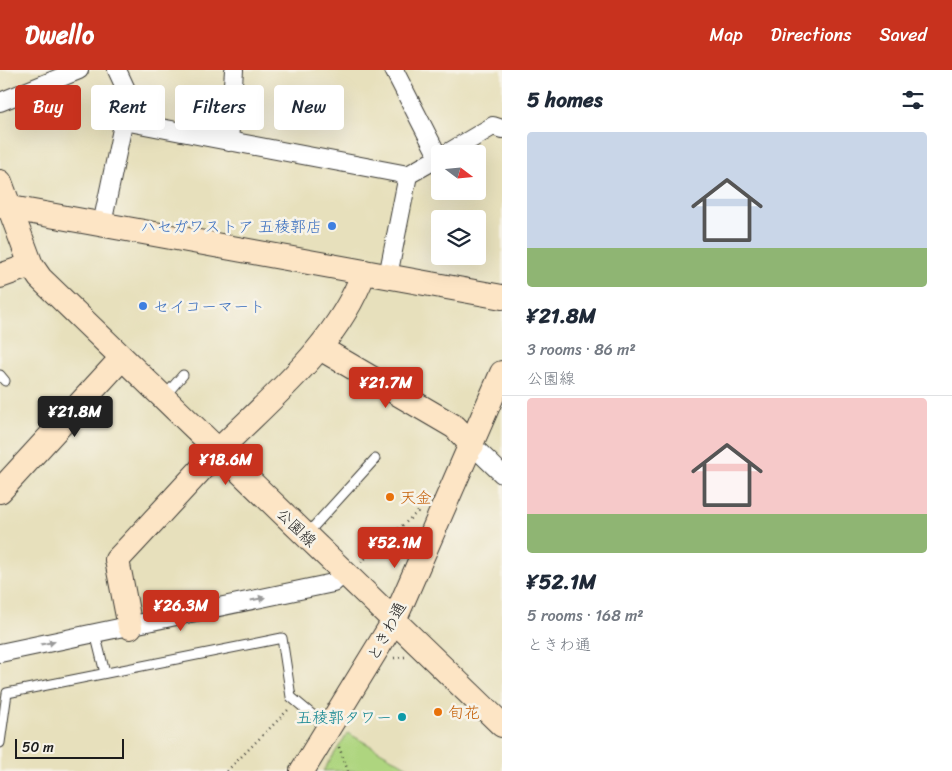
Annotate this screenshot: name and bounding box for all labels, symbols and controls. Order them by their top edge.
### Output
text: Dwello [25,14,94,56]
text: Map [710,19,743,51]
text: Directions [771,19,852,51]
text: Saved [880,19,927,51]
text: 5 homes [527,81,603,119]
chip: Buy [15,85,81,130]
chip: Rent [91,85,165,130]
chip: Filters [175,85,264,130]
chip: New [274,85,344,130]
icon: filters [899,86,927,114]
north arrow [431,145,486,200]
map controls [431,145,486,265]
icon: home [682,165,772,255]
button: layers [431,210,486,265]
place label: ハセガワストア 五稜郭店 [141,212,322,241]
marker: ハセガワストア 五稜郭店 [326,220,338,232]
place label: セイコーマート [153,292,265,321]
text: ¥21.8M [527,297,596,335]
marker: セイコーマート [137,300,149,312]
text: 3 rooms · 86 m² [527,335,636,364]
text: 公園線 [527,364,575,393]
pin: ¥21.7M [345,366,427,409]
text: ¥21.7M [360,368,412,397]
pin: ¥21.8M [34,396,116,438]
text: ¥21.8M [49,397,101,426]
icon: home [682,430,772,520]
pin: ¥18.6M [185,444,267,486]
text: ¥18.6M [200,445,252,474]
place label: 天金 [400,483,432,512]
marker: 天金 [384,491,396,503]
street label: 公園線 [269,500,324,554]
pin: ¥52.1M [354,526,436,569]
text: ¥52.1M [369,528,421,557]
text: ¥52.1M [527,563,596,601]
pin: ¥26.3M [140,590,222,632]
text: ¥26.3M [154,591,208,620]
one-way arrow [251,595,266,603]
street label: ときわ通 [359,596,414,666]
text: 5 rooms · 168 m² [527,601,644,630]
text: ときわ通 [527,630,591,659]
one-way arrow [40,639,55,647]
place label: 旬花 [448,698,480,727]
place label: 五稜郭タワー [296,703,392,732]
marker: 旬花 [432,706,444,718]
marker: 五稜郭タワー [396,711,408,723]
text: 50 m [22,735,54,760]
scale bar [15,736,124,759]

